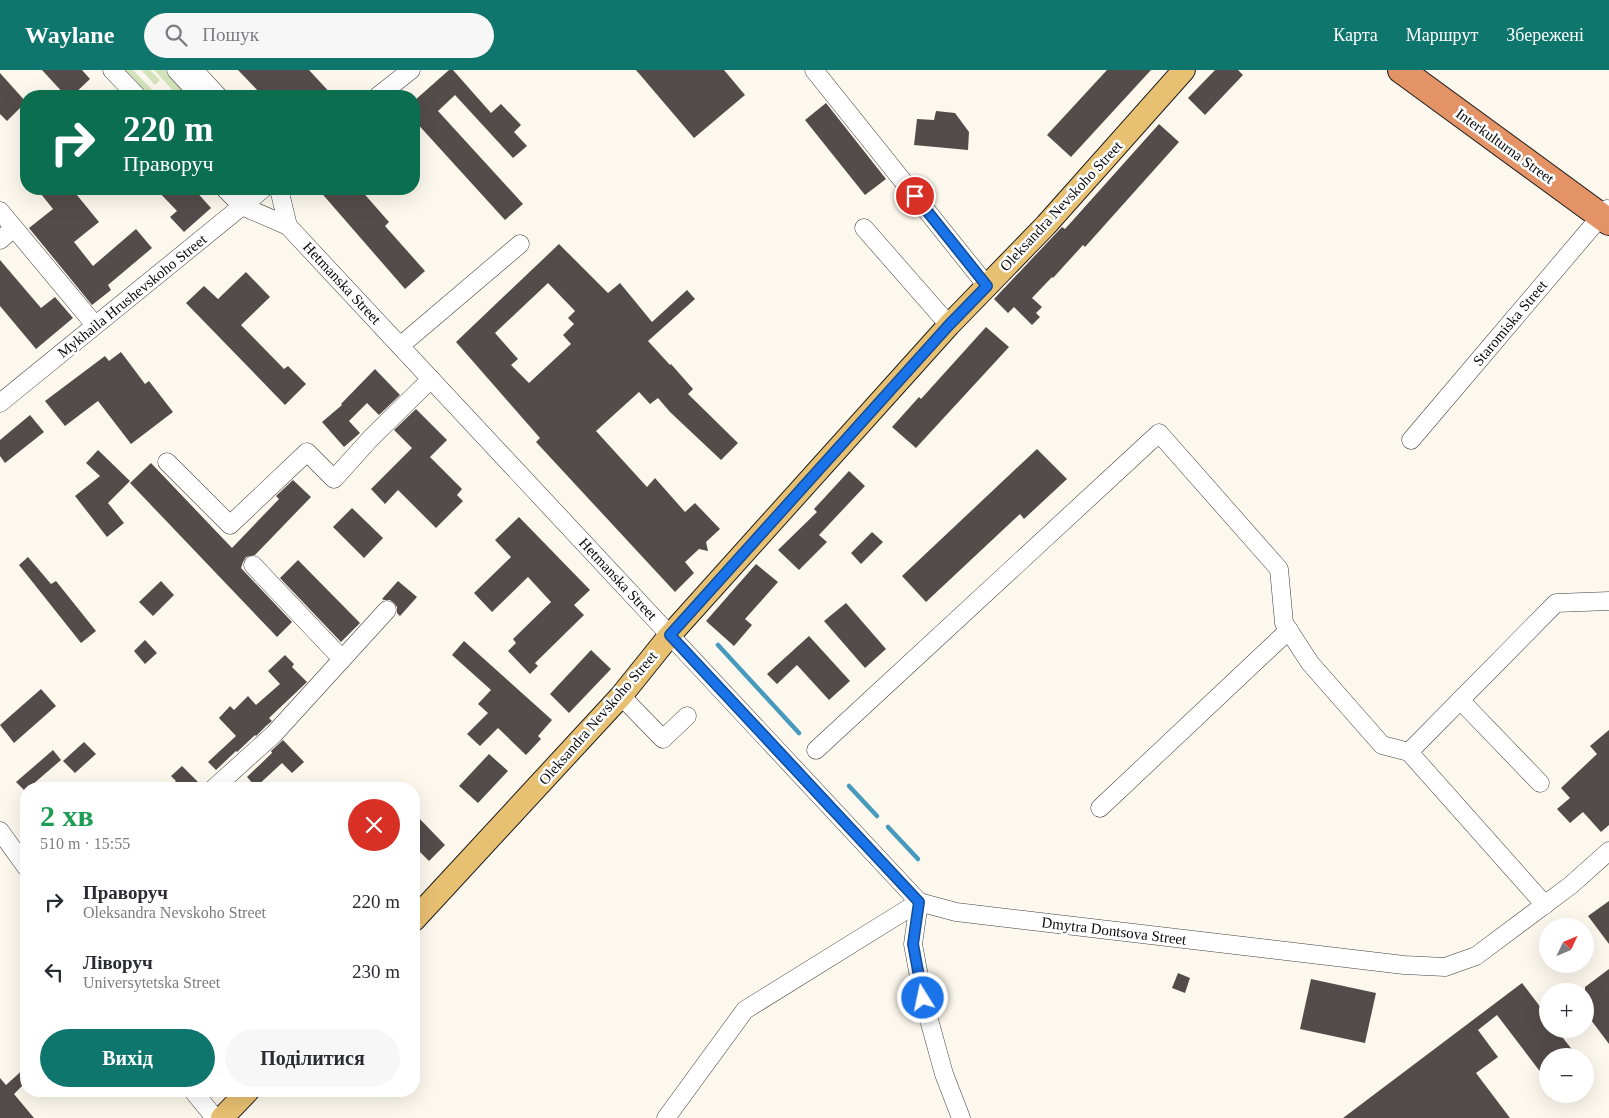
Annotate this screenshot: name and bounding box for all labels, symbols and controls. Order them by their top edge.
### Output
search box [144,13,494,58]
icon: search [162,21,190,49]
text: Waylane [25,22,114,48]
text: Пошук [202,24,259,45]
text: Карта [1333,25,1378,45]
text: Маршрут [1406,25,1478,45]
text: Збережені [1506,25,1584,45]
street label: Interkulturna Street [1453,105,1558,187]
icon: right [40,110,105,175]
text: 220 m [123,110,213,149]
street label: Oleksandra Nevskoho Street [997,137,1126,274]
text: Праворуч [123,151,214,176]
pin [894,175,936,217]
icon: arrive [901,182,929,210]
street label: Mykhaila Hrushevskoho Street [54,231,210,361]
street label: Hetmanska Street [300,239,385,328]
street label: Staromiska Street [1470,277,1551,369]
street label: Hetmanska Street [576,535,661,624]
street label: Oleksandra Nevskoho Street [536,647,661,788]
text: 2 хв [40,799,94,832]
button: close [348,799,400,851]
text: 510 m · 15:55 [40,835,130,852]
text: Праворуч [83,882,168,903]
icon: right [40,888,68,916]
text: 220 m [352,891,400,912]
text: Oleksandra Nevskoho Street [83,904,266,921]
street label: Dmytra Dontsova Street [1041,914,1188,948]
north arrow [1539,918,1594,972]
map controls [1539,918,1594,1103]
text: Ліворуч [83,952,153,973]
icon: left [40,958,68,986]
text: 230 m [352,961,400,982]
position arrow [896,971,948,1023]
text: Universytetska Street [83,974,220,991]
button: + [1539,983,1594,1038]
button: Вихід [40,1029,215,1087]
button: Поділитися [225,1029,400,1087]
button: − [1539,1048,1594,1103]

